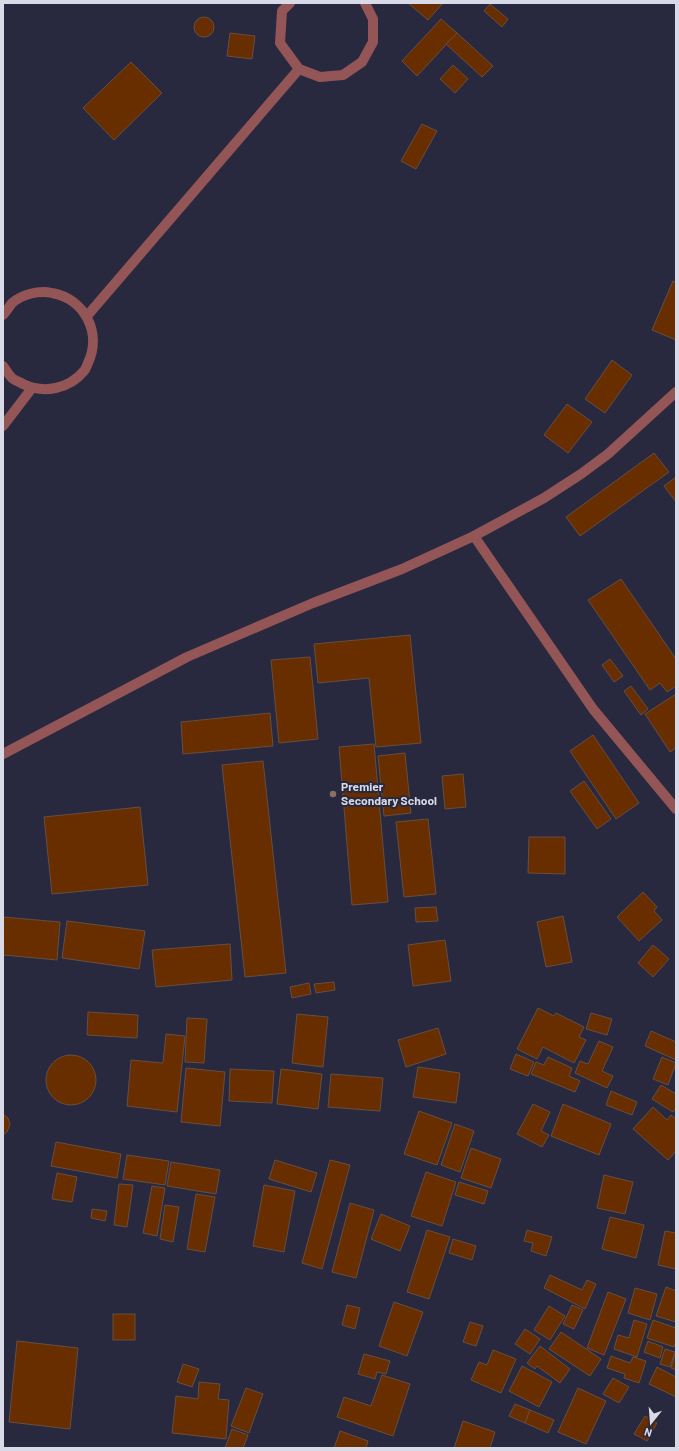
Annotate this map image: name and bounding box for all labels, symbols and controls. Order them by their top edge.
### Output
place label: Premier Secondary School [341,779,437,807]
marker: Premier Secondary School [328,789,338,799]
north arrow [631,1403,671,1443]
text: N [643,1426,653,1440]

